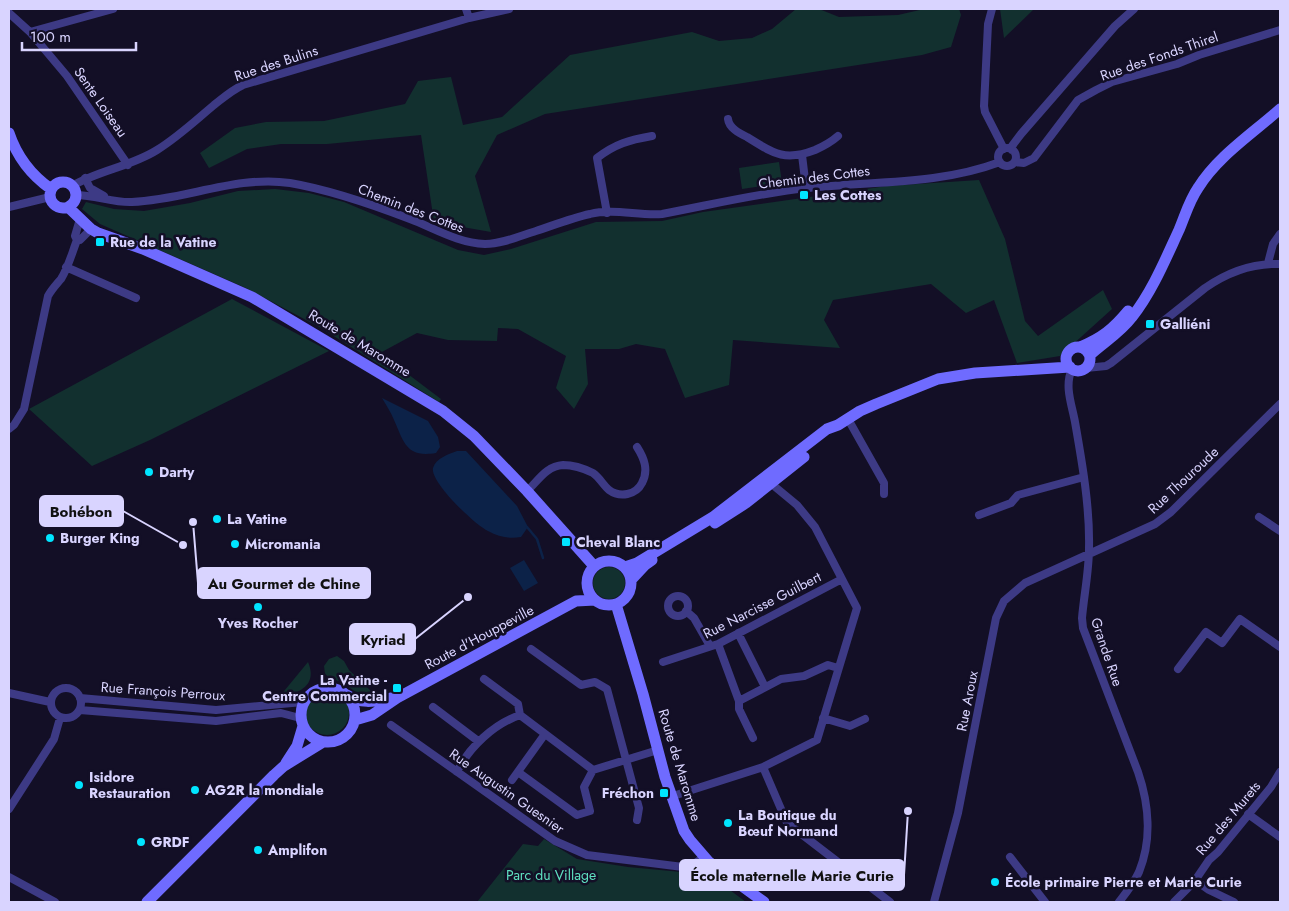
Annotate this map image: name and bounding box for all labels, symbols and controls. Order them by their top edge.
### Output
scale bar [22,20,136,52]
text: 100 m [30,26,71,48]
street label: Rue des Fonds Thirel [1097,26,1221,86]
street label: Rue des Bulins [232,40,321,86]
street label: Sente Loiseau [69,63,133,141]
street label: Chemin des Cottes [757,160,871,194]
street label: Chemin des Cottes [355,179,467,238]
place label: Les Cottes [814,185,882,205]
marker: Les Cottes [798,189,810,201]
place label: Rue de la Vatine [110,232,217,252]
marker: Rue de la Vatine [94,236,106,248]
street label: Route de Maromme [305,304,415,382]
place label: Galliéni [1160,314,1210,334]
marker: Galliéni [1144,318,1156,330]
street label: Rue Thouroude [1143,442,1223,518]
place label: Darty [159,462,195,482]
marker: Darty [143,466,155,478]
callout: Bohébon [40,496,123,526]
text: Bohébon [50,501,112,523]
place label: La Vatine [227,509,287,529]
marker: La Vatine [211,513,223,525]
place label: Burger King [60,528,140,548]
marker: Burger King [44,532,56,544]
place label: Cheval Blanc [576,532,660,552]
place label: Micromania [245,534,321,554]
marker: Cheval Blanc [560,536,572,548]
marker: Micromania [229,538,241,550]
street label: Rue Narcisse Guilbert [699,566,825,643]
callout: Au Gourmet de Chine [198,568,370,598]
text: Au Gourmet de Chine [207,573,361,595]
street label: Route d'Houppeville [421,600,537,674]
marker: Yves Rocher [252,601,264,613]
place label: Yves Rocher [217,613,299,633]
street label: Grande Rue [1086,615,1128,689]
callout: Kyriad [350,624,415,654]
text: Kyriad [360,629,406,651]
street label: Rue Aroux [951,669,983,733]
place label: La Vatine - Centre Commercial [262,670,388,706]
street label: Rue François Perroux [100,677,226,705]
marker: La Vatine - Centre Commercial [391,682,403,694]
street label: Route de Maromme [653,706,707,824]
street label: Rue Augustin Guesnier [445,744,569,838]
place label: Isidore Restauration [89,767,170,803]
street label: Rue des Murets [1191,776,1265,859]
marker: Isidore Restauration [73,779,85,791]
place label: AG2R la mondiale [204,780,324,800]
place label: Fréchon [602,783,654,803]
marker: AG2R la mondiale [189,784,201,796]
marker: Fréchon [658,787,670,799]
place label: La Boutique du Bœuf Normand [738,805,838,841]
marker: La Boutique du Bœuf Normand [722,817,734,829]
place label: GRDF [151,832,189,852]
marker: GRDF [135,836,147,848]
place label: Amplifon [267,840,327,860]
marker: Amplifon [252,844,264,856]
callout: École maternelle Marie Curie [680,860,904,890]
park label: Parc du Village [506,865,596,885]
text: École maternelle Marie Curie [690,865,894,887]
place label: École primaire Pierre et Marie Curie [1005,872,1242,892]
marker: École primaire Pierre et Marie Curie [989,876,1001,888]

